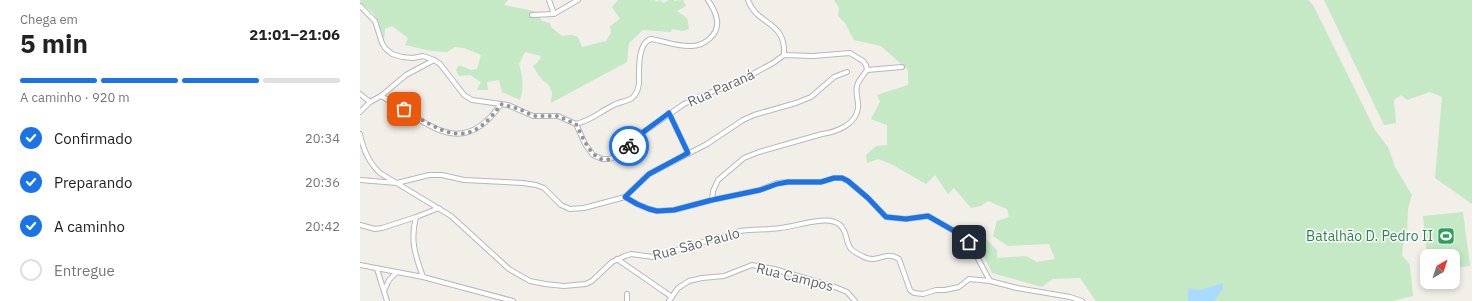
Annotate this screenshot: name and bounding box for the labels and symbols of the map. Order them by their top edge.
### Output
street label: Rua Paraná [685,65,758,111]
pin [387,92,421,126]
courier [609,126,649,166]
street label: Rua São Paulo [650,224,742,264]
pin [952,225,986,259]
sports icon: Batalhão D. Pedro II [1436,226,1456,246]
place label: Batalhão D. Pedro II [1306,227,1433,245]
north arrow [1420,249,1460,289]
street label: Rua Campos [755,259,836,295]

